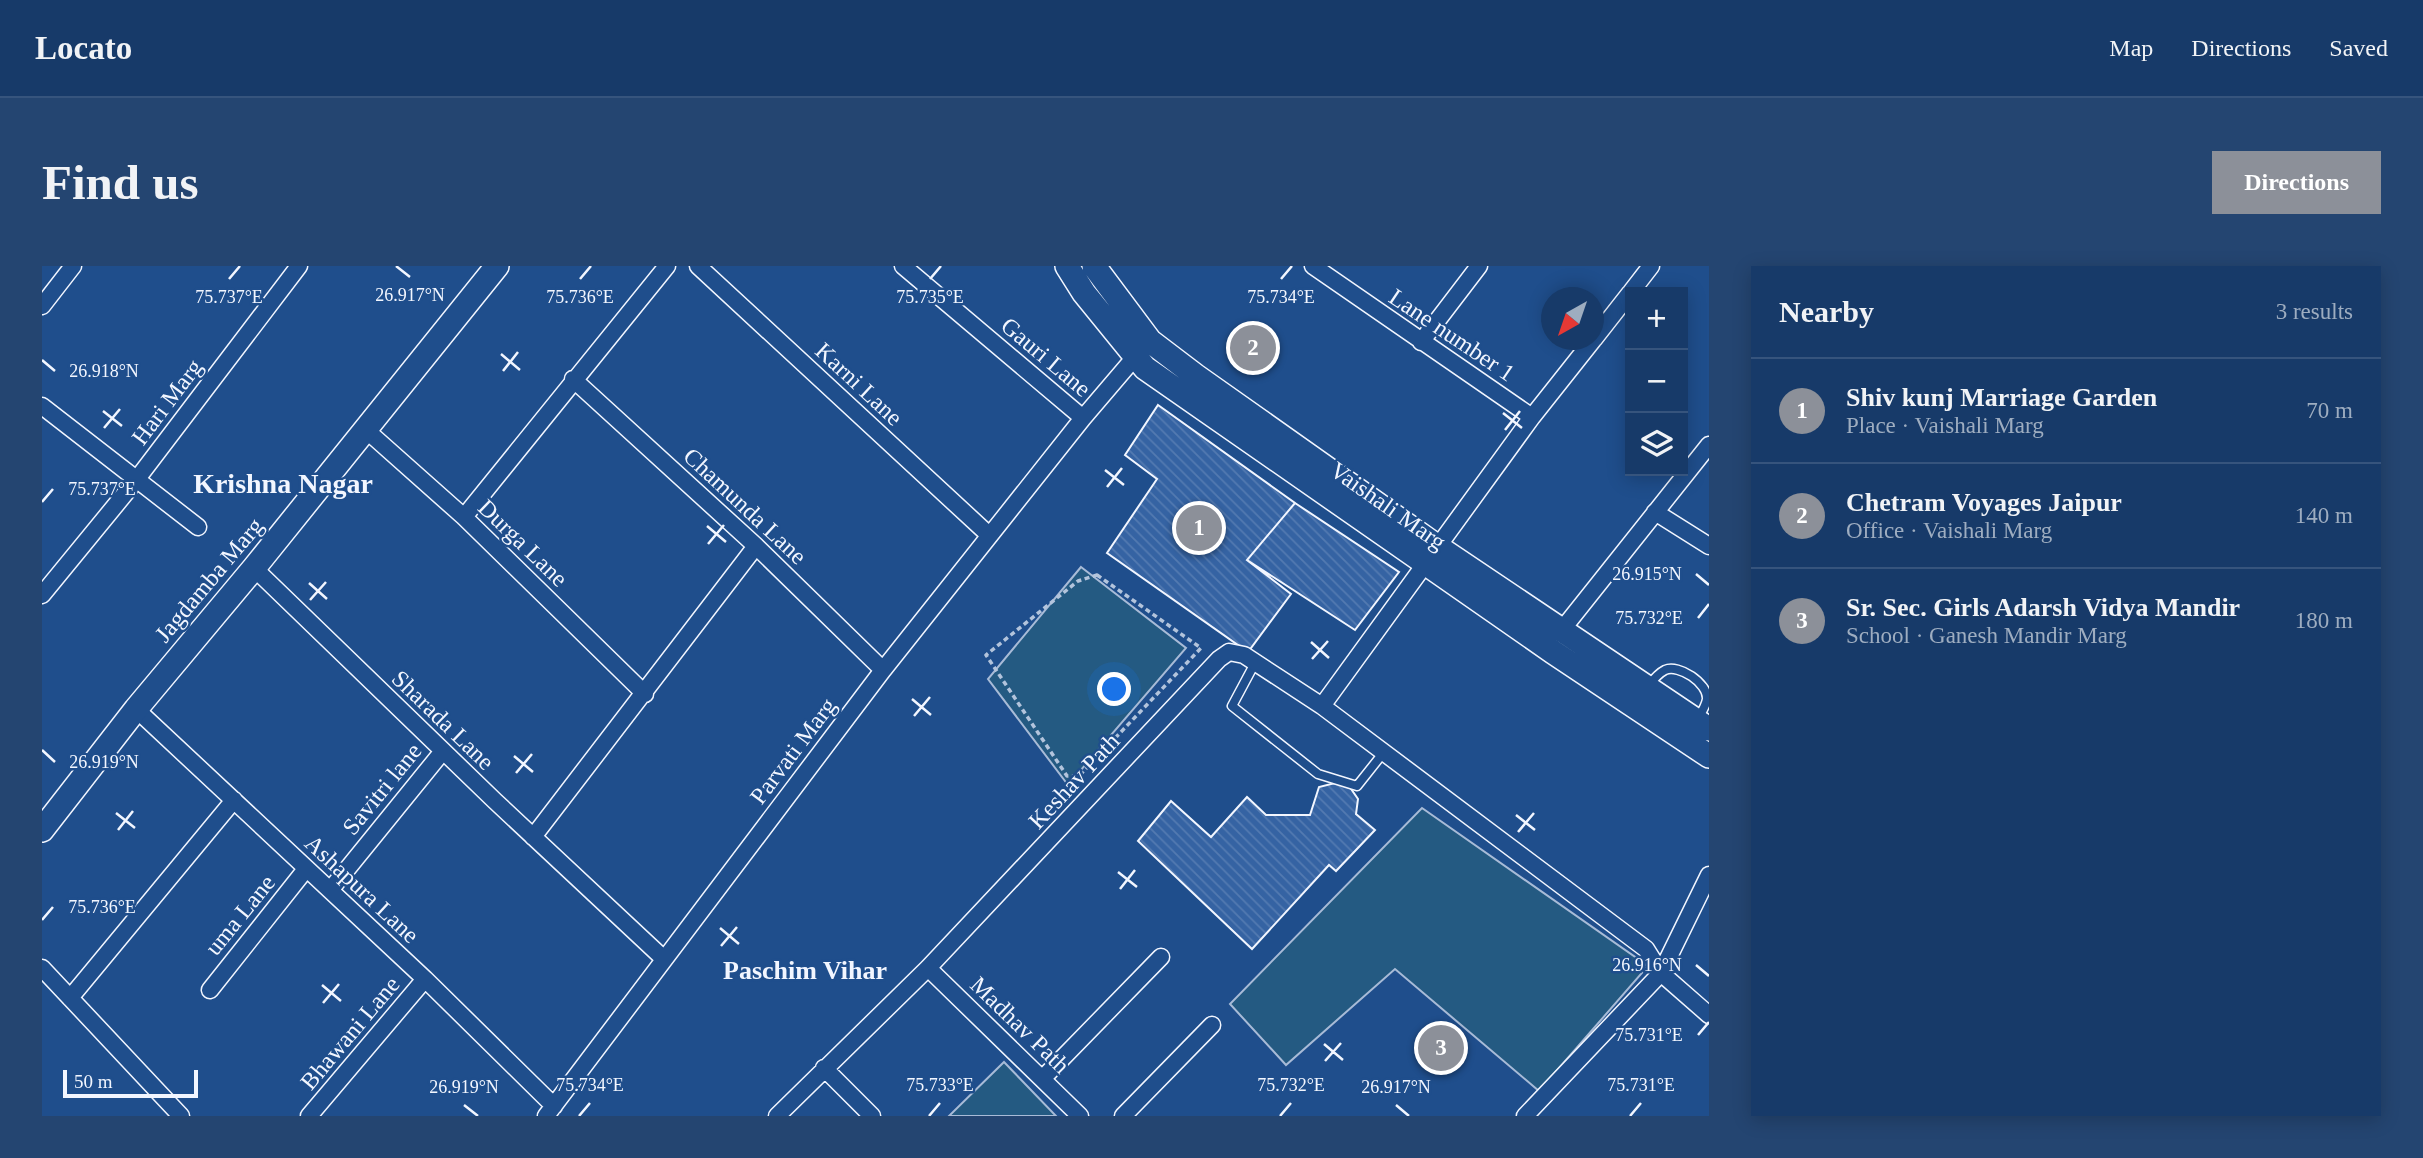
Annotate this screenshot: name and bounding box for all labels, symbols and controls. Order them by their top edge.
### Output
text: Locato [35,30,132,66]
text: Map [2109,35,2153,61]
text: Directions [2191,35,2291,61]
text: Saved [2329,35,2388,61]
button: Directions [2212,151,2381,214]
text: Find us [42,155,199,210]
street label: Lane number 1 [1385,284,1519,386]
text: 26.917°N [375,285,445,305]
text: 75.737°E [195,287,263,307]
text: 75.736°E [546,287,614,307]
text: 75.735°E [896,287,964,307]
text: 75.734°E [1247,287,1315,307]
north arrow [1541,287,1604,350]
map controls [1625,287,1688,476]
button: + [1625,287,1688,350]
text: Nearby [1779,295,1874,328]
text: 3 results [2276,299,2353,324]
street label: Gauri Lane [996,312,1096,402]
pin: 2 [1230,322,1276,374]
street label: Karni Lane [810,337,908,431]
button: − [1625,350,1688,413]
street label: Hari Marg [126,354,208,450]
text: 26.918°N [69,361,139,381]
text: Shiv kunj Marriage Garden [1846,383,2157,412]
text: 1 [1796,398,1808,423]
text: 70 m [2306,398,2353,423]
button: layers [1625,413,1688,476]
text: Place · Vaishali Marg [1846,413,2044,438]
street label: Chamunda Lane [678,443,812,569]
street label: Vaishali Marg [1325,457,1451,555]
district label: Krishna Nagar [193,468,373,499]
text: 75.737°E [68,479,136,499]
text: Chetram Voyages Jaipur [1846,488,2122,517]
street label: Durga Lane [473,494,573,592]
pin: 1 [1176,502,1222,554]
text: 2 [1796,503,1808,528]
text: 140 m [2295,503,2353,528]
street label: Jagdamba Marg [150,513,268,647]
text: Office · Vaishali Marg [1846,518,2052,543]
text: 26.915°N [1612,564,1682,584]
text: Sr. Sec. Girls Adarsh Vidya Mandir [1846,593,2240,622]
text: 75.732°E [1615,608,1683,628]
text: 3 [1796,608,1808,633]
text: 180 m [2295,608,2353,633]
text: School · Ganesh Mandir Marg [1846,623,2127,648]
street label: Sharada Lane [387,665,499,775]
your location [1097,672,1131,706]
street label: Parvati Marg [745,693,841,809]
street label: Keshav Path [1023,728,1125,834]
street label: Savitri lane [337,738,427,840]
text: 26.919°N [69,752,139,772]
street label: Ashapura Lane [300,830,424,948]
street label: uma Lane [200,870,280,960]
text: 75.736°E [68,897,136,917]
text: 26.916°N [1612,955,1682,975]
district label: Paschim Vihar [723,956,887,985]
street label: Bhawani Lane [295,971,405,1095]
street label: Madhav Path [965,971,1075,1079]
pin: 3 [1418,1022,1464,1074]
text: 75.731°E [1615,1025,1683,1045]
scale bar [63,1067,198,1099]
text: 50 m [74,1071,113,1092]
text: 75.734°E [556,1075,624,1095]
text: 75.733°E [906,1075,974,1095]
text: 75.732°E [1257,1075,1325,1095]
text: 75.731°E [1607,1075,1675,1095]
text: 26.919°N [429,1077,499,1097]
text: 26.917°N [1361,1077,1431,1097]

